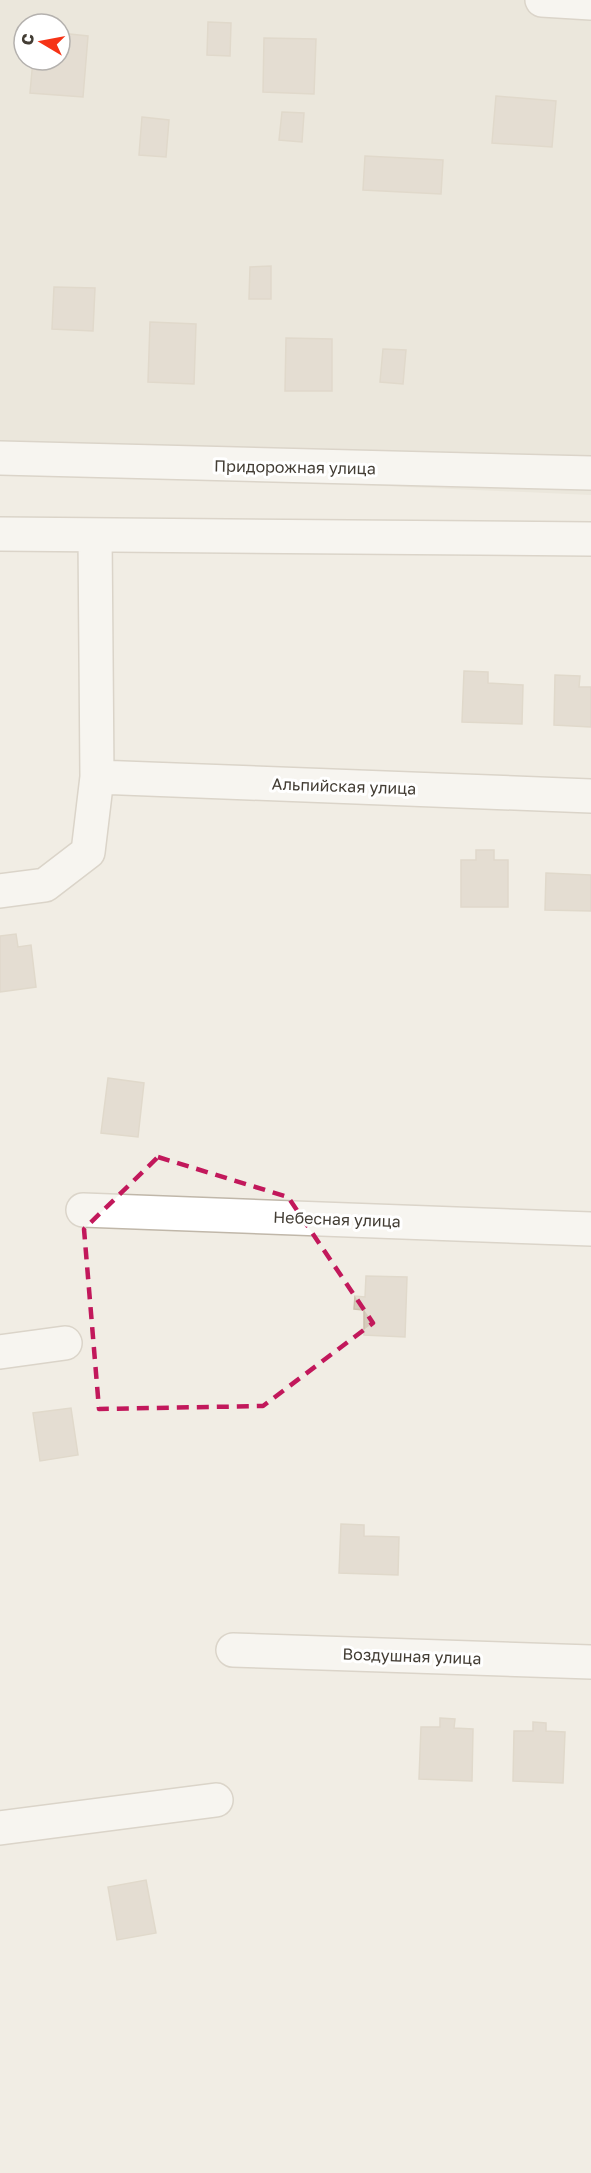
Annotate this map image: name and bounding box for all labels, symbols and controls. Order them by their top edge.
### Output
north arrow [12,12,72,72]
text: С [16,32,38,47]
street label: Придорожная улица [214,456,376,478]
street label: Альпийская улица [271,773,417,799]
street label: Небесная улица [273,1207,401,1231]
street label: Воздушная улица [342,1644,482,1668]

